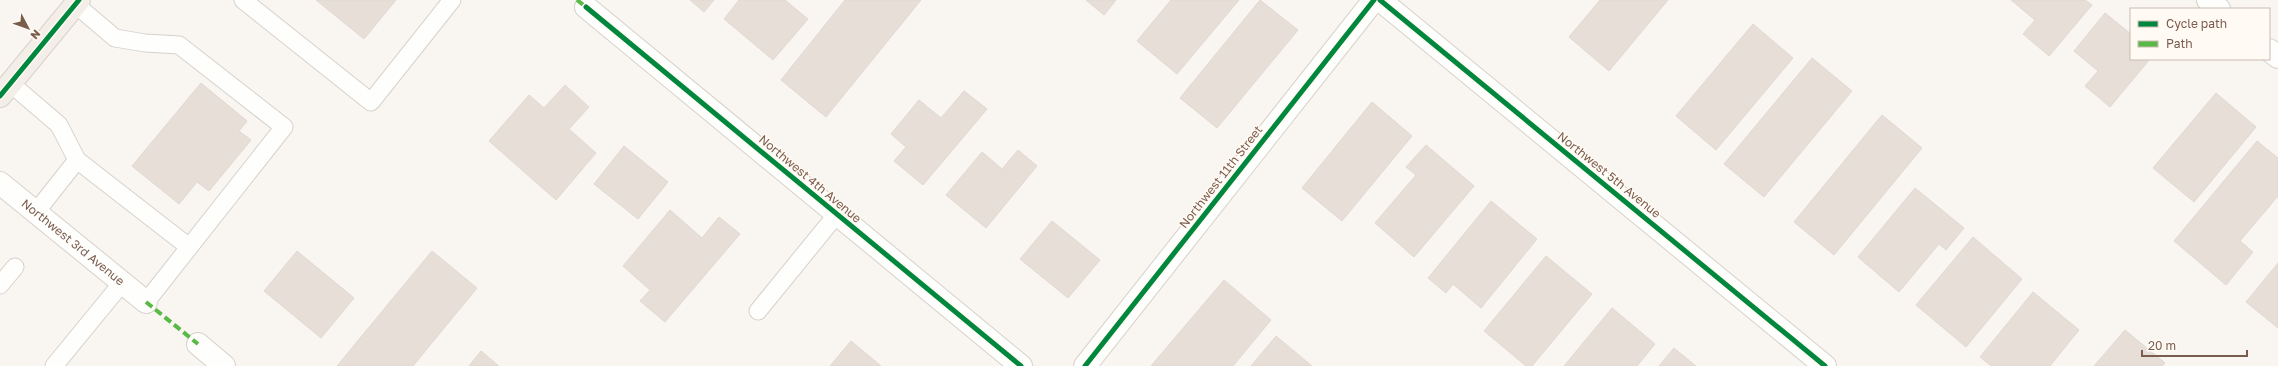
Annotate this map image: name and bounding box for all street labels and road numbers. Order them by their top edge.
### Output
street label: Northwest 11th Street [1176,122,1266,231]
street label: Northwest 5th Avenue [1555,128,1664,221]
street label: Northwest 4th Avenue [756,131,865,226]
street label: Northwest 3rd Avenue [19,196,128,288]

